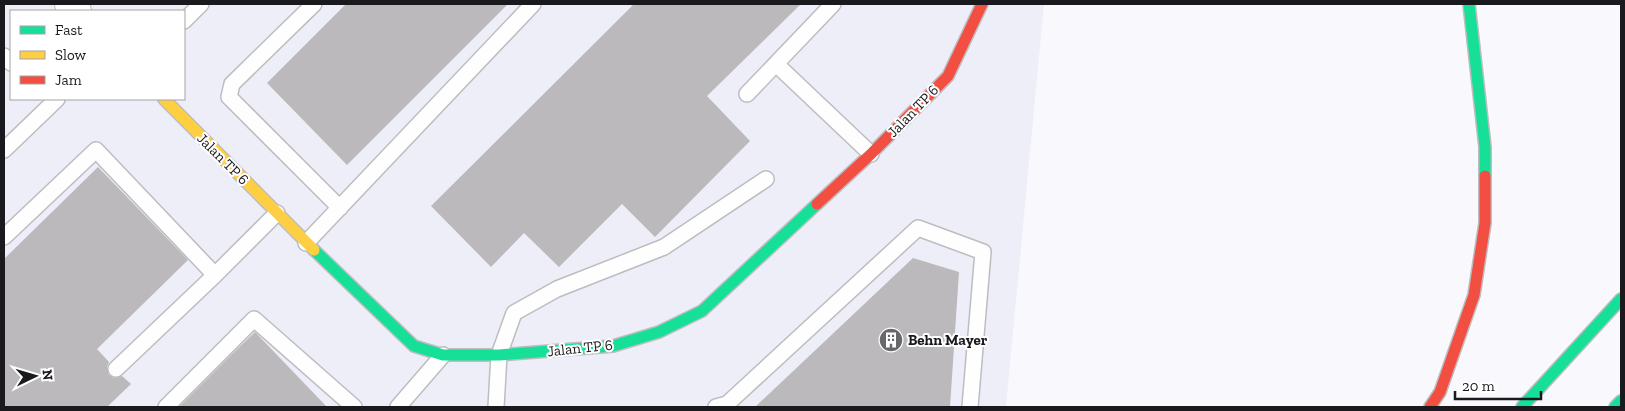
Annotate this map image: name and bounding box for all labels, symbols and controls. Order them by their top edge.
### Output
legend [10,10,185,100]
text: Fast [55,21,83,39]
text: Slow [55,46,87,64]
text: Jam [55,71,82,89]
street label: Jalan TP 6 [884,81,942,141]
street label: Jalan TP 6 [193,129,253,189]
building icon: Behn Mayer [878,327,904,353]
place label: Behn Mayer [908,331,988,349]
street label: Jalan TP 6 [546,336,614,360]
north arrow [10,351,60,401]
scale bar [1455,368,1541,400]
text: N [39,369,56,381]
text: 20 m [1462,377,1495,395]

